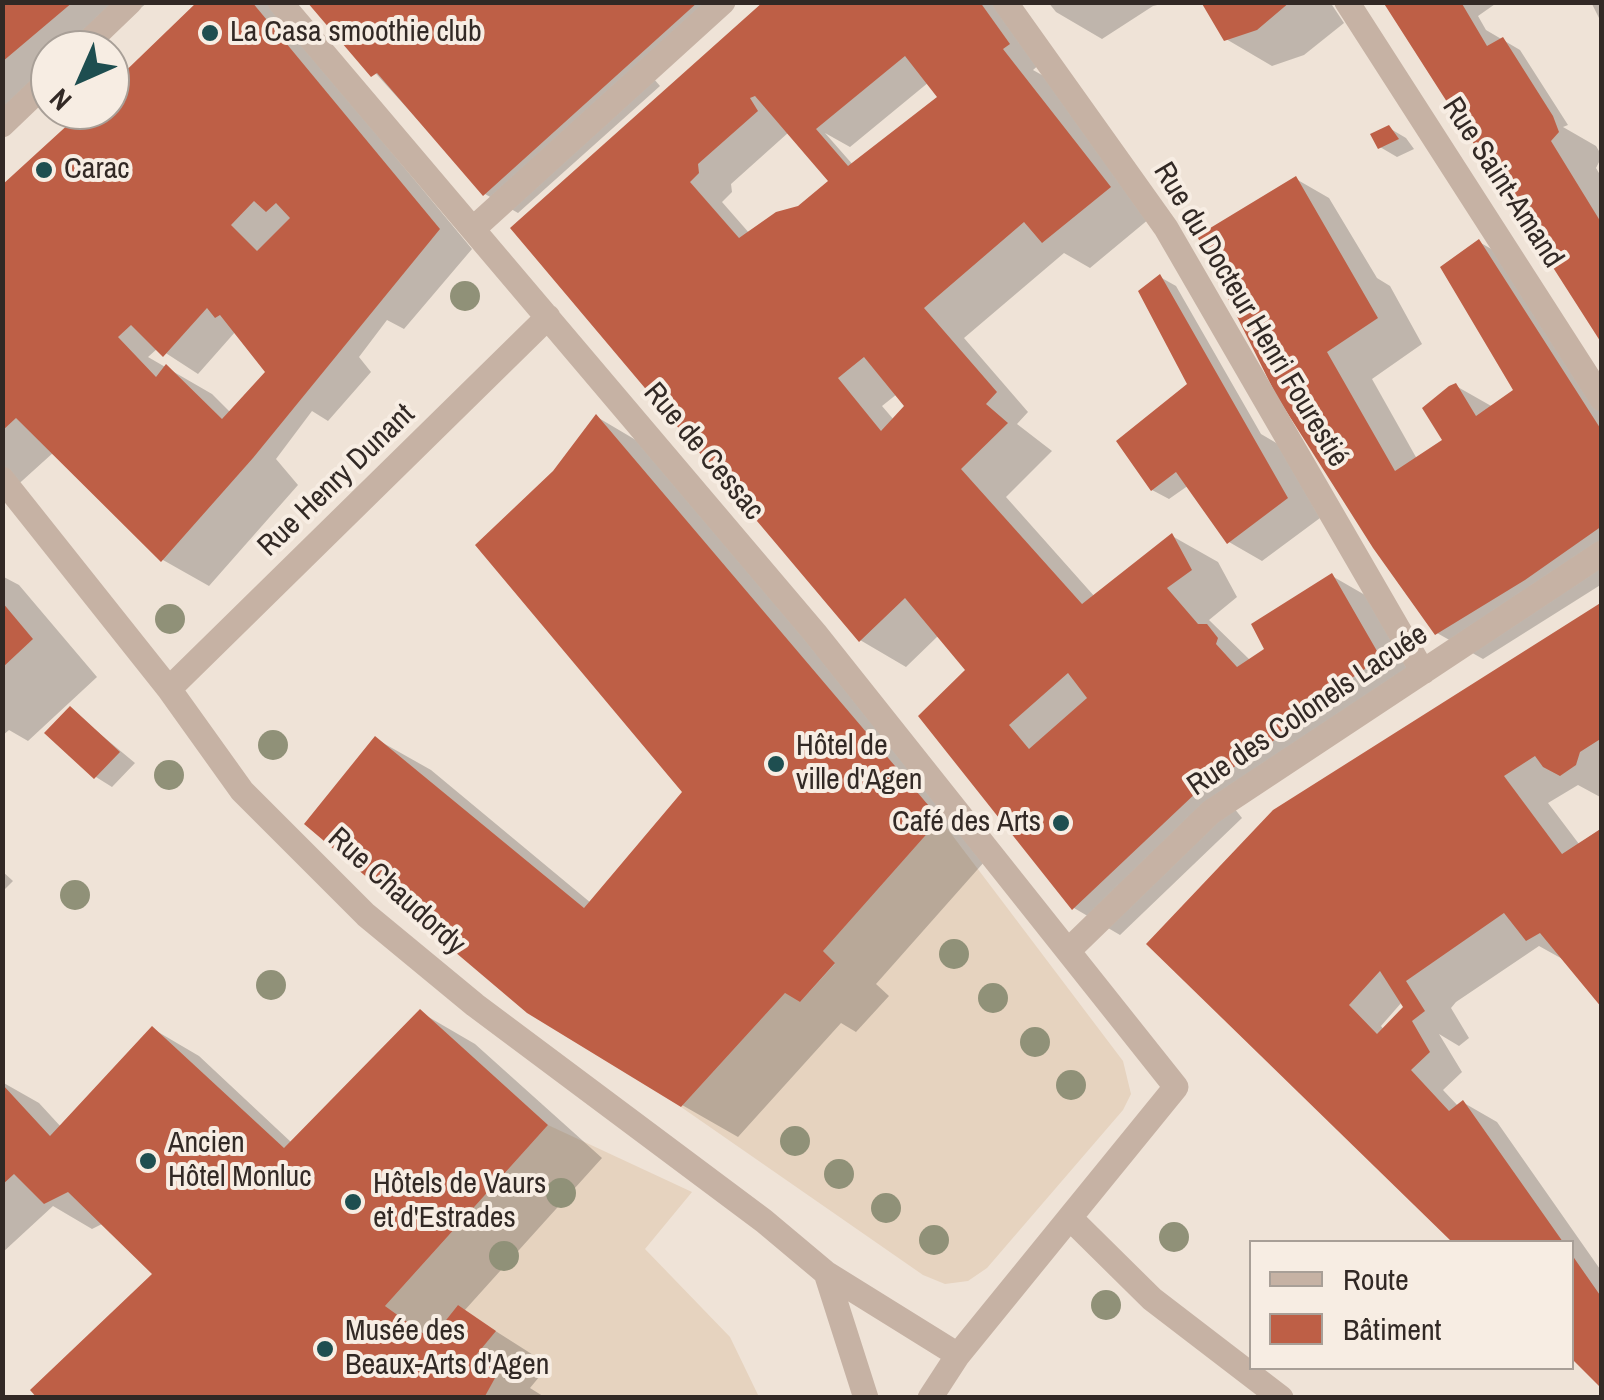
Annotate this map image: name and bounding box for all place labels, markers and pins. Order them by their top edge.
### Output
place label: La Casa smoothie club [230,15,482,51]
marker: La Casa smoothie club [199,22,221,44]
place label: Carac [64,152,130,188]
marker: Carac [33,159,55,181]
place label: Hôtel de ville d'Agen [796,729,922,800]
marker: Hôtel de ville d'Agen [765,753,787,775]
place label: Café des Arts [892,805,1041,841]
marker: Café des Arts [1050,812,1072,834]
place label: Ancien Hôtel Monluc [168,1126,312,1196]
marker: Ancien Hôtel Monluc [137,1150,159,1172]
place label: Hôtels de Vaurs et d'Estrades [373,1167,546,1238]
marker: Hôtels de Vaurs et d'Estrades [342,1191,364,1213]
place label: Musée des Beaux-Arts d'Agen [345,1314,549,1384]
marker: Musée des Beaux-Arts d'Agen [314,1338,336,1360]

